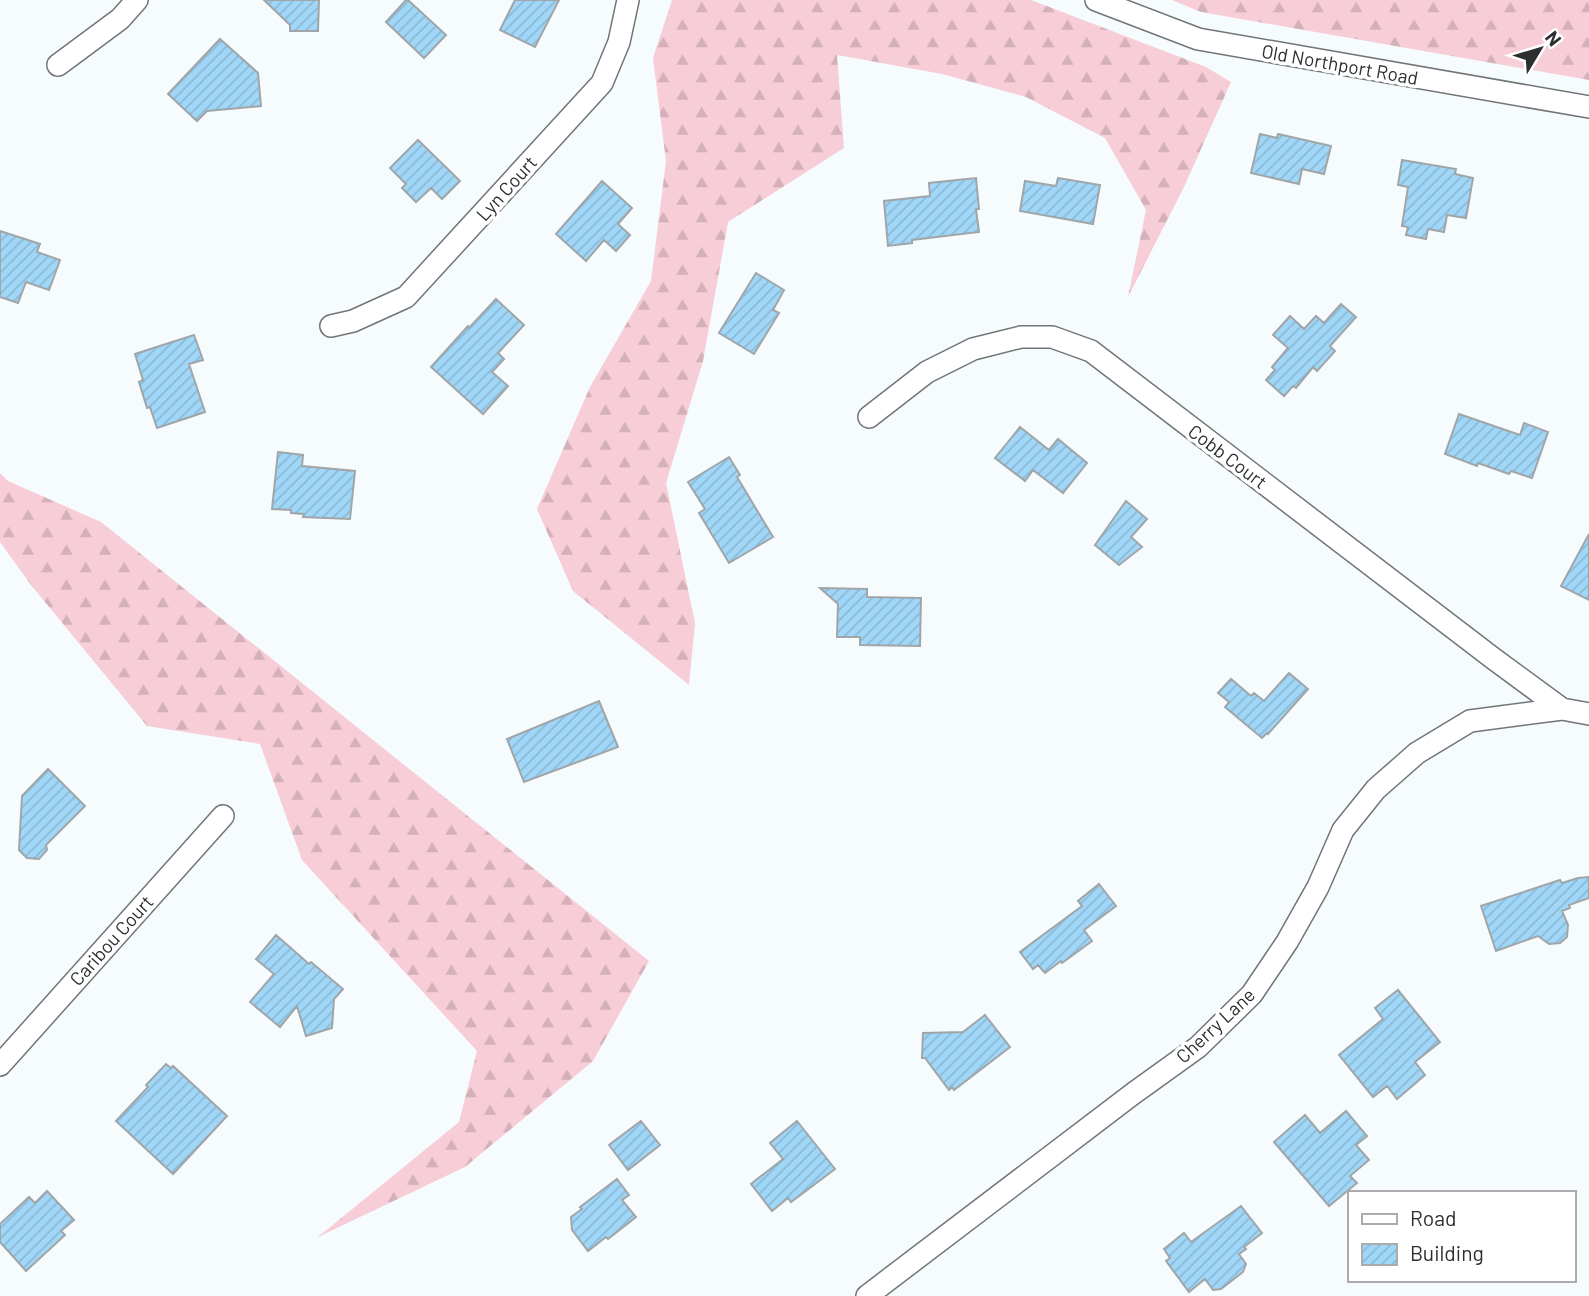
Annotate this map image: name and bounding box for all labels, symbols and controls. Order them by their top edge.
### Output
north arrow [1505,14,1575,84]
text: N [1541,26,1567,50]
street label: Old Northport Road [1260,39,1420,89]
street label: Lyn Court [471,151,541,225]
street label: Cobb Court [1184,419,1272,493]
street label: Caribou Court [64,890,158,990]
street label: Cherry Lane [1171,983,1259,1067]
legend [1348,1191,1575,1282]
text: Road [1410,1205,1456,1230]
text: Building [1410,1240,1484,1265]

